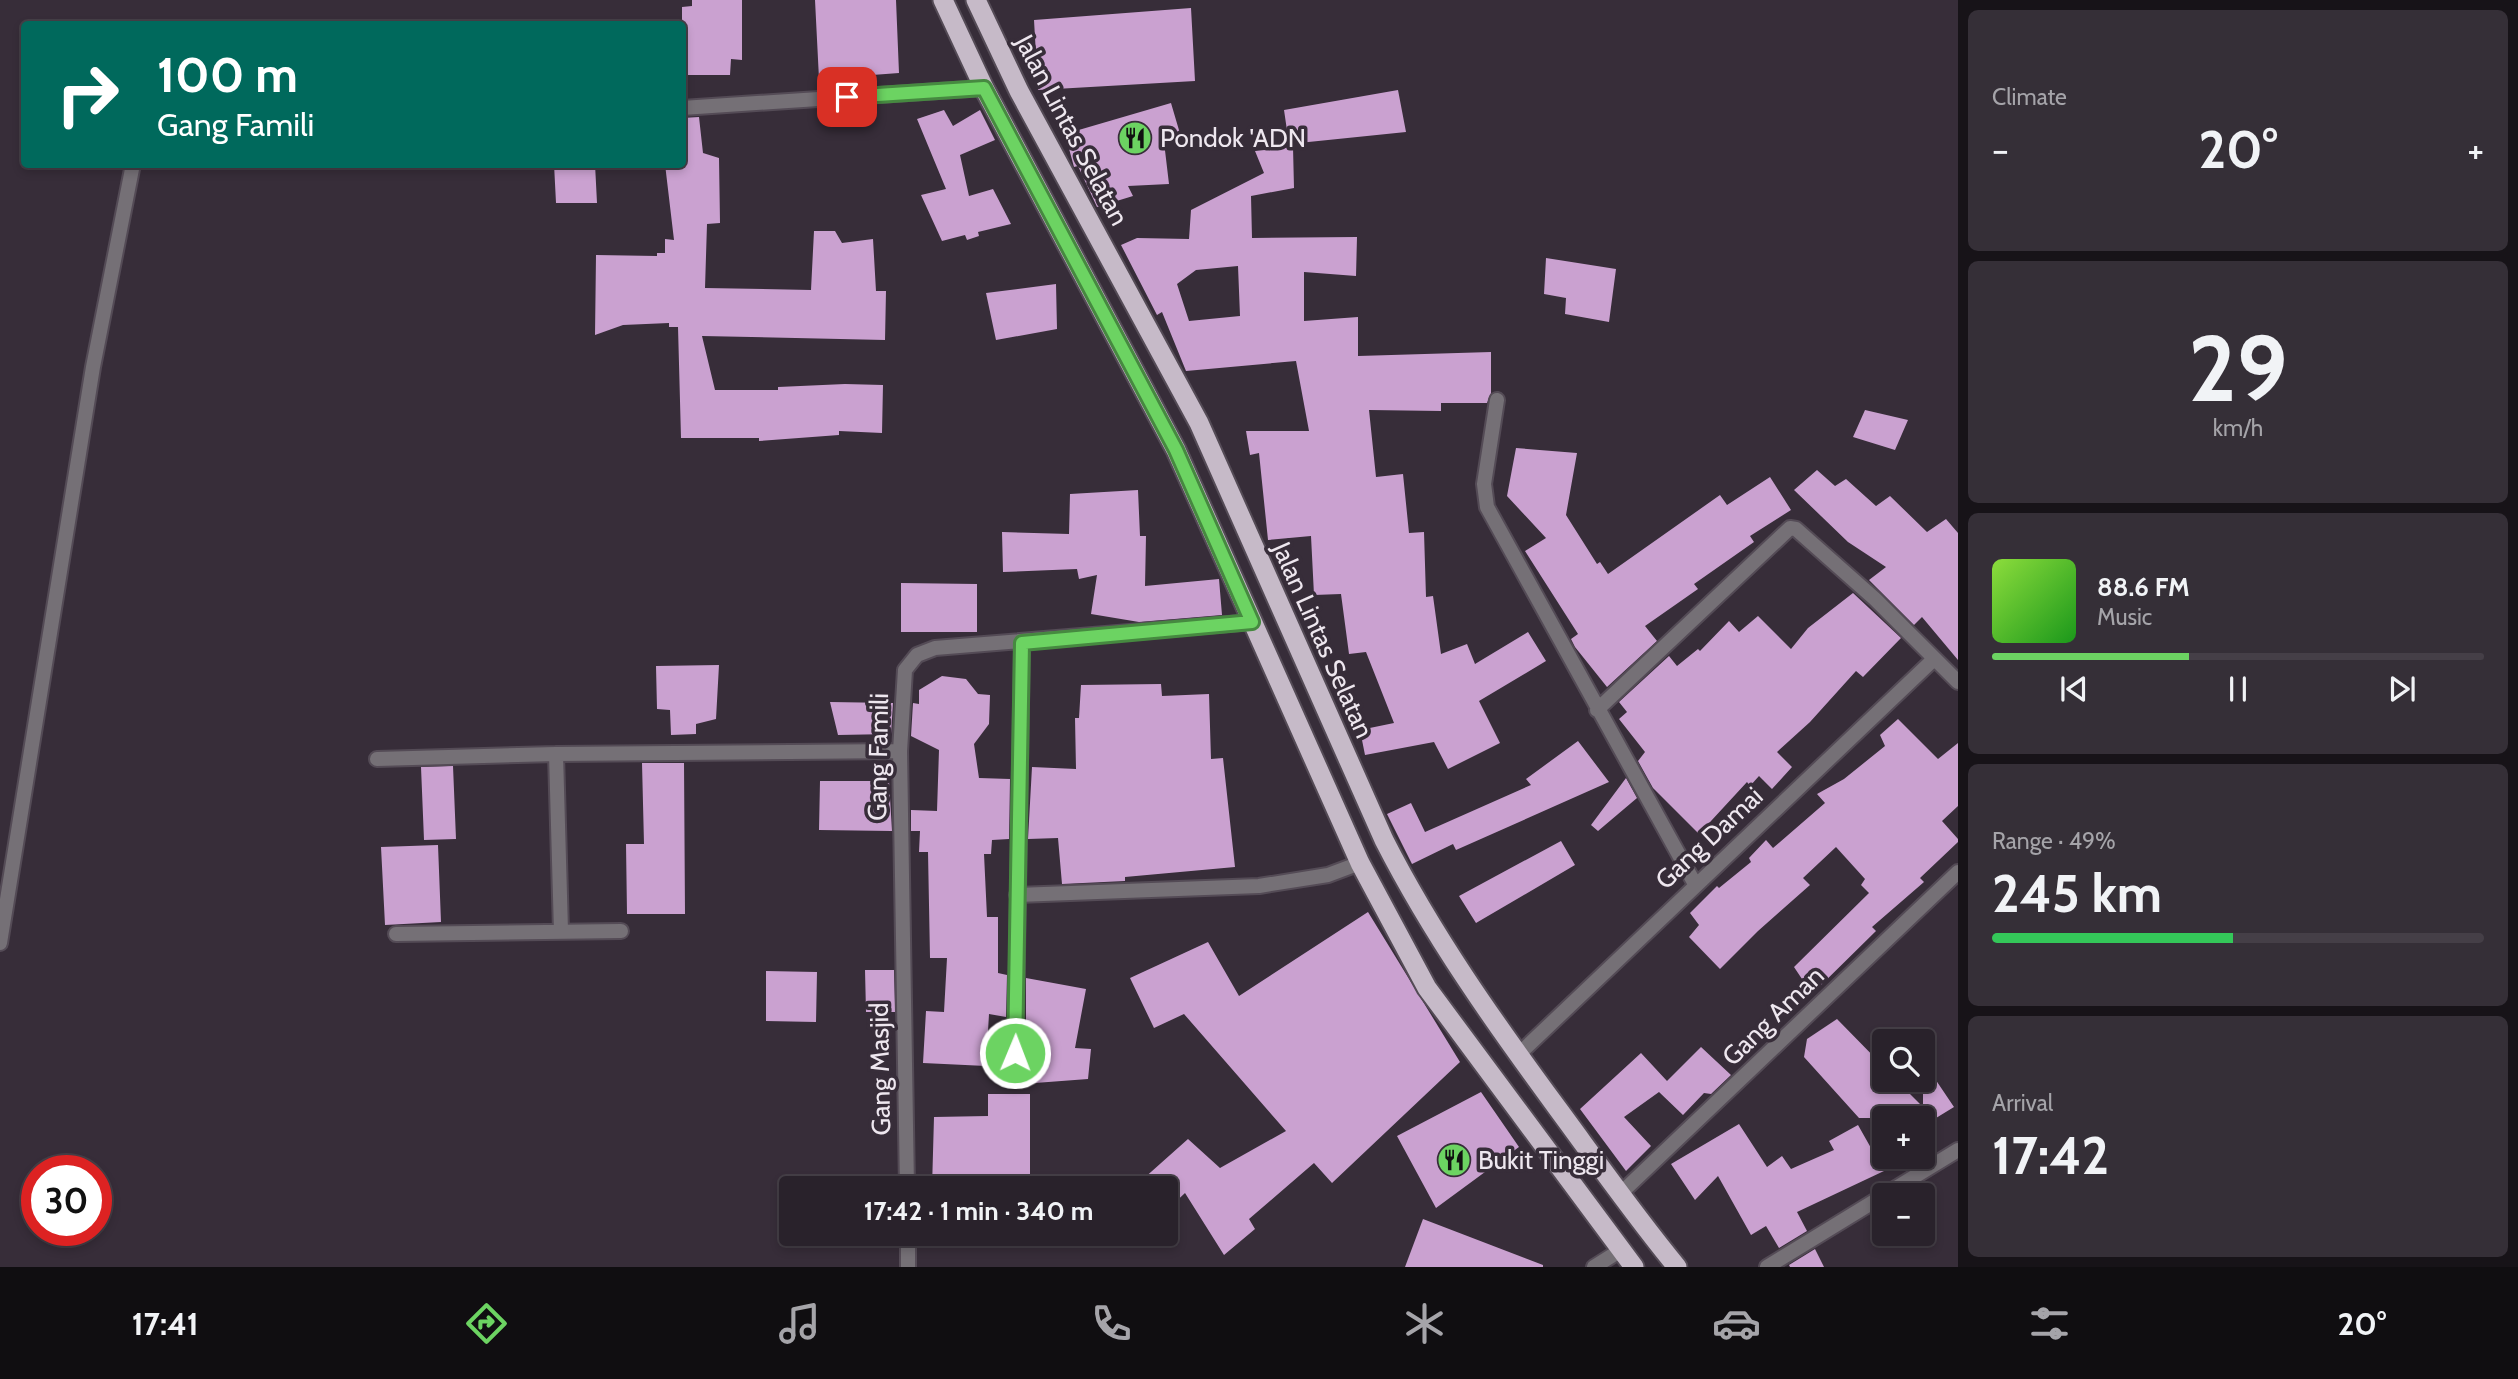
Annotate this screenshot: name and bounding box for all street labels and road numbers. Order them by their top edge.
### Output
street label: Jalan Lintas Selatan [1008,28,1136,231]
street label: Jalan Lintas Selatan [1265,536,1381,743]
street label: Gang Famili [861,693,895,821]
street label: Gang Damai [1649,780,1769,896]
street label: Gang Aman [1715,960,1831,1072]
street label: Gang Masjid [863,1002,897,1136]

